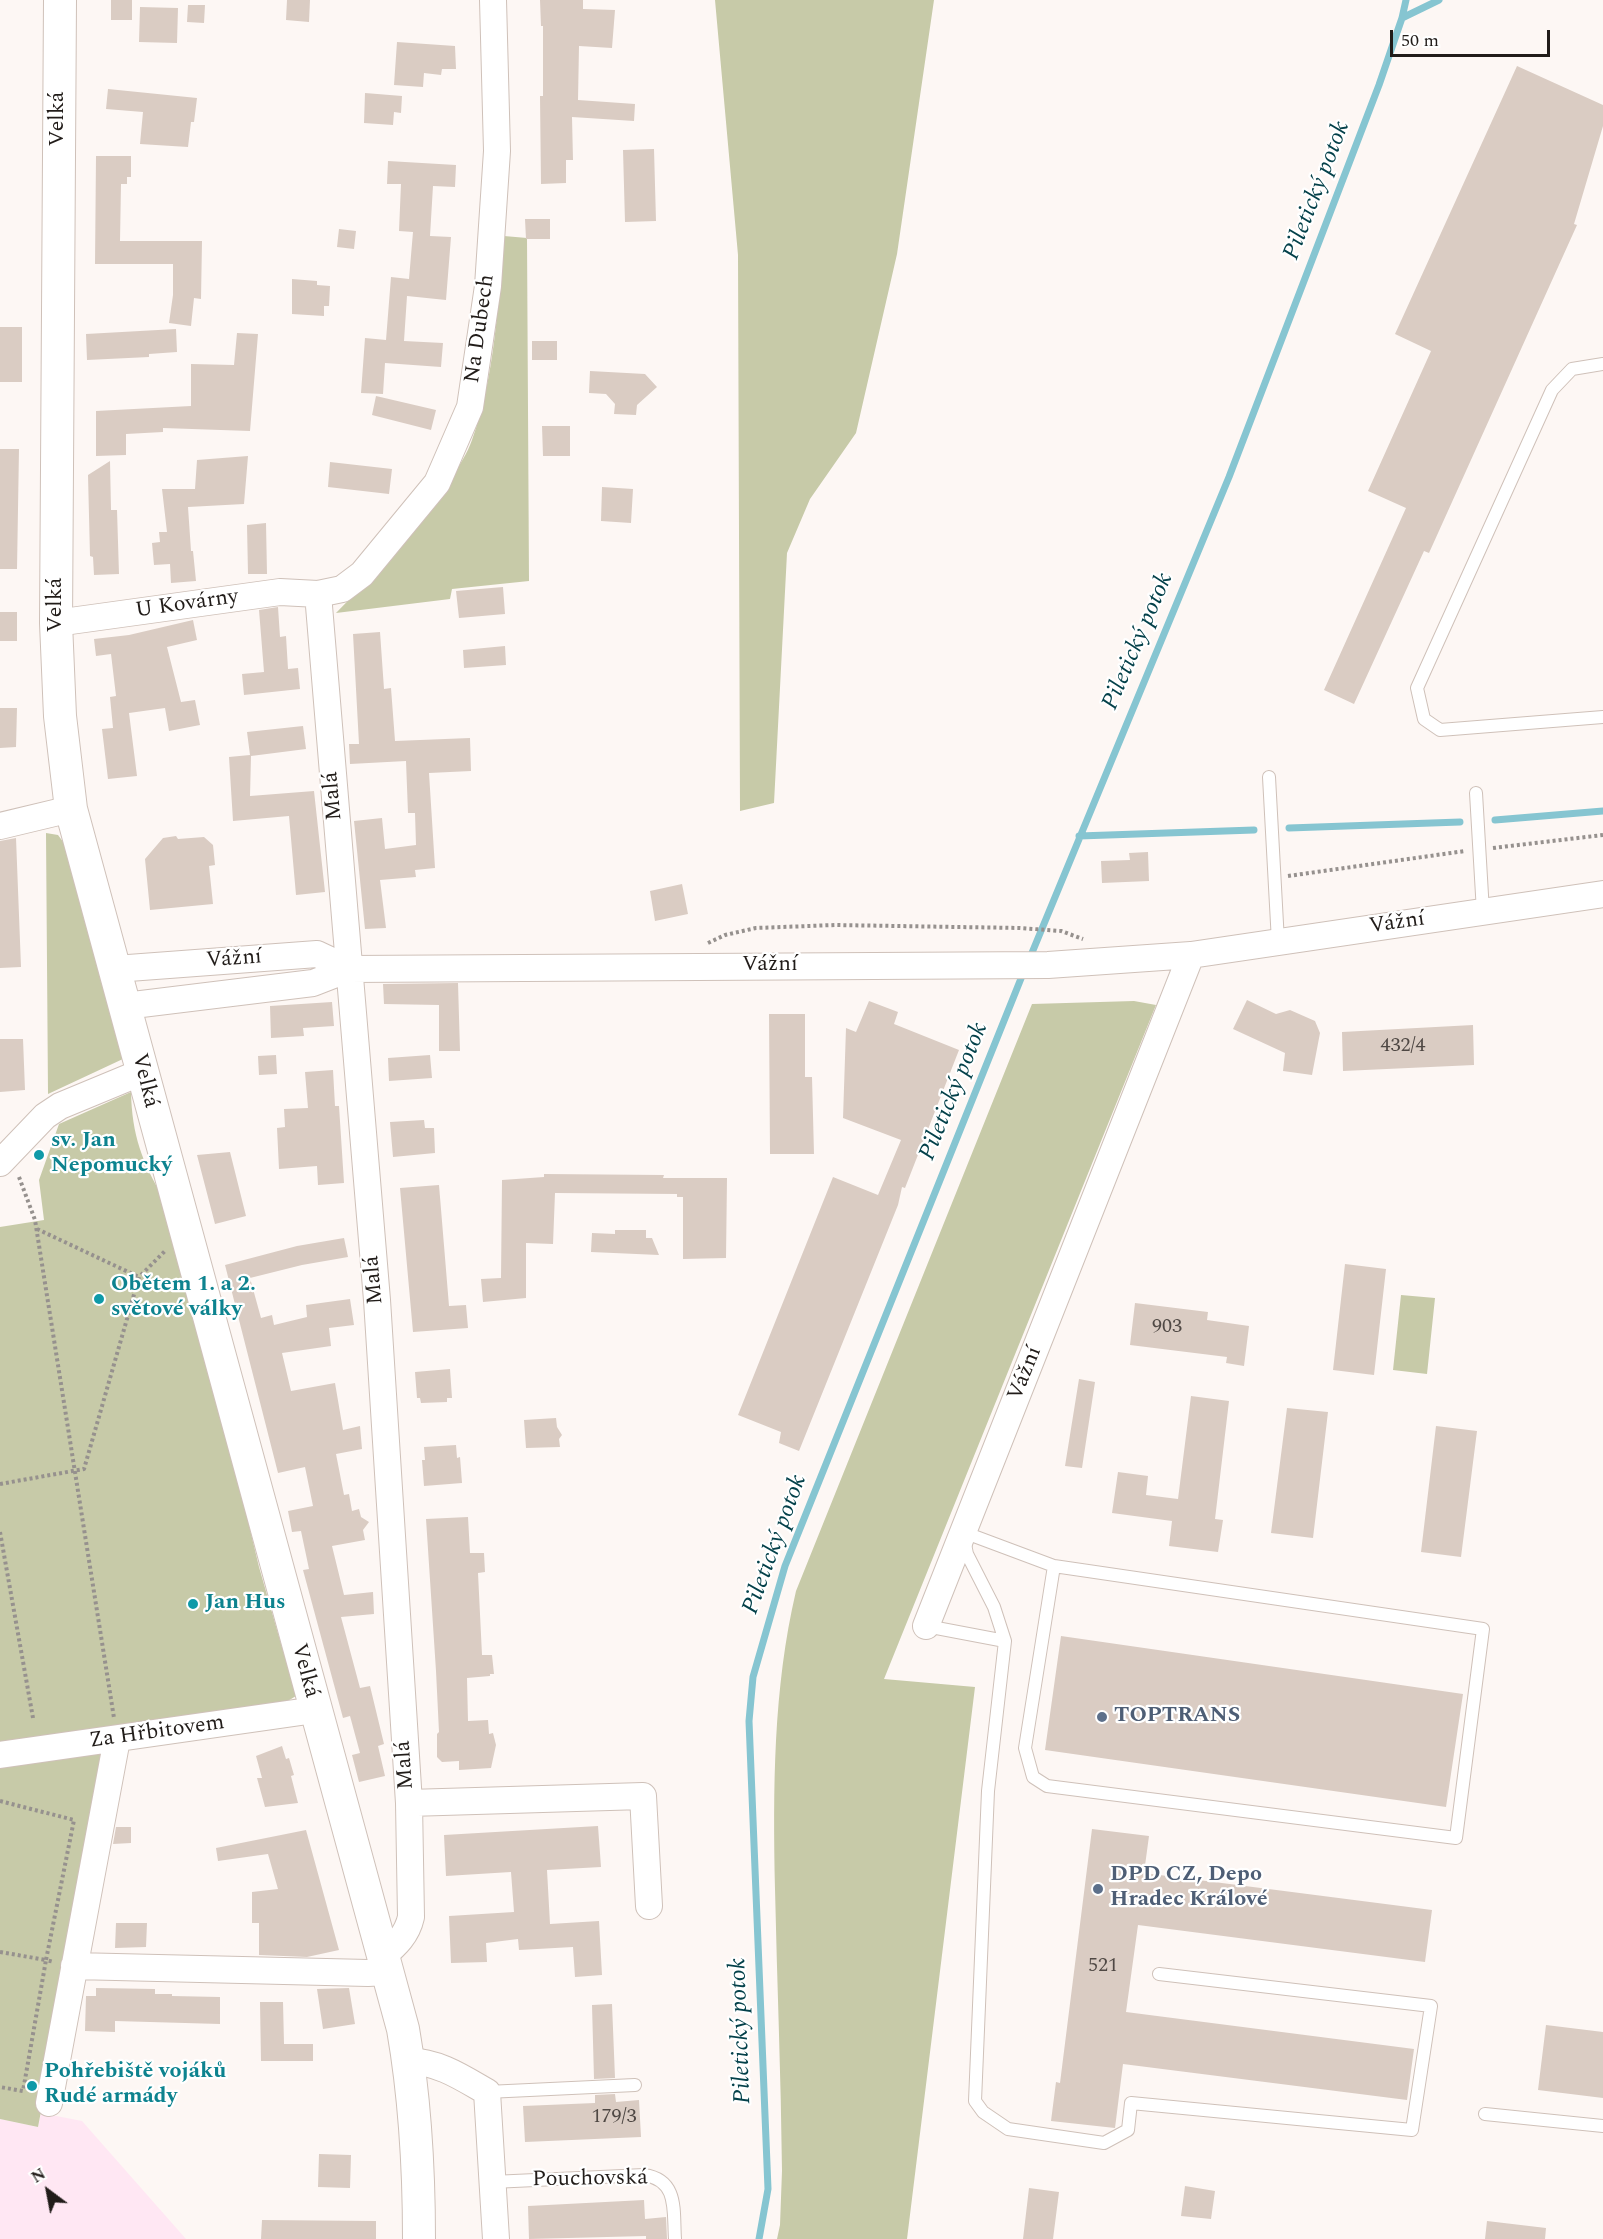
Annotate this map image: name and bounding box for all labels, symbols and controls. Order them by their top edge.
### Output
scale bar [1393,18,1554,56]
text: 50 m [1401,27,1439,54]
street label: Velká [46,92,72,146]
water label: Piletický potok [1278,118,1358,264]
street label: Na Dubech [460,273,502,385]
water label: Piletický potok [1097,569,1181,715]
street label: Velká [44,578,70,632]
street label: U Kovárny [134,585,240,625]
street label: Malá [319,770,349,822]
street label: Vážní [1367,907,1427,941]
street label: Vážní [205,945,263,975]
street label: Vážní [742,953,798,979]
water label: Piletický potok [914,1019,996,1165]
house number: 432/4 [1381,1035,1425,1059]
street label: Velká [125,1051,163,1111]
place label: sv. Jan Nepomucký [51,1129,172,1180]
marker: sv. Jan Nepomucký [32,1148,46,1162]
street label: Malá [360,1254,390,1306]
place label: Obětem 1. a 2. světové války [111,1273,256,1324]
marker: Obětem 1. a 2. světové války [92,1292,106,1306]
house number: 903 [1152,1316,1182,1340]
street label: Vážní [1003,1343,1049,1405]
water label: Piletický potok [737,1471,815,1619]
place label: Jan Hus [205,1591,286,1617]
marker: Jan Hus [186,1597,200,1611]
street label: Velká [284,1641,324,1701]
place label: TOPTRANS [1114,1704,1240,1730]
street label: Za Hřbitovem [88,1710,226,1756]
marker: TOPTRANS [1095,1710,1109,1724]
street label: Malá [391,1740,421,1790]
place label: DPD CZ, Depo Hradec Králové [1110,1863,1268,1915]
marker: DPD CZ, Depo Hradec Králové [1091,1882,1105,1896]
house number: 521 [1088,1955,1118,1979]
water label: Piletický potok [725,1957,759,2105]
place label: Pohřebiště vojáků Rudé armády [44,2060,226,2112]
marker: Pohřebiště vojáků Rudé armády [25,2079,39,2093]
house number: 179/3 [592,2106,636,2130]
north arrow [18,2161,78,2221]
text: N [27,2162,50,2189]
street label: Pouchovská [532,2166,648,2194]

